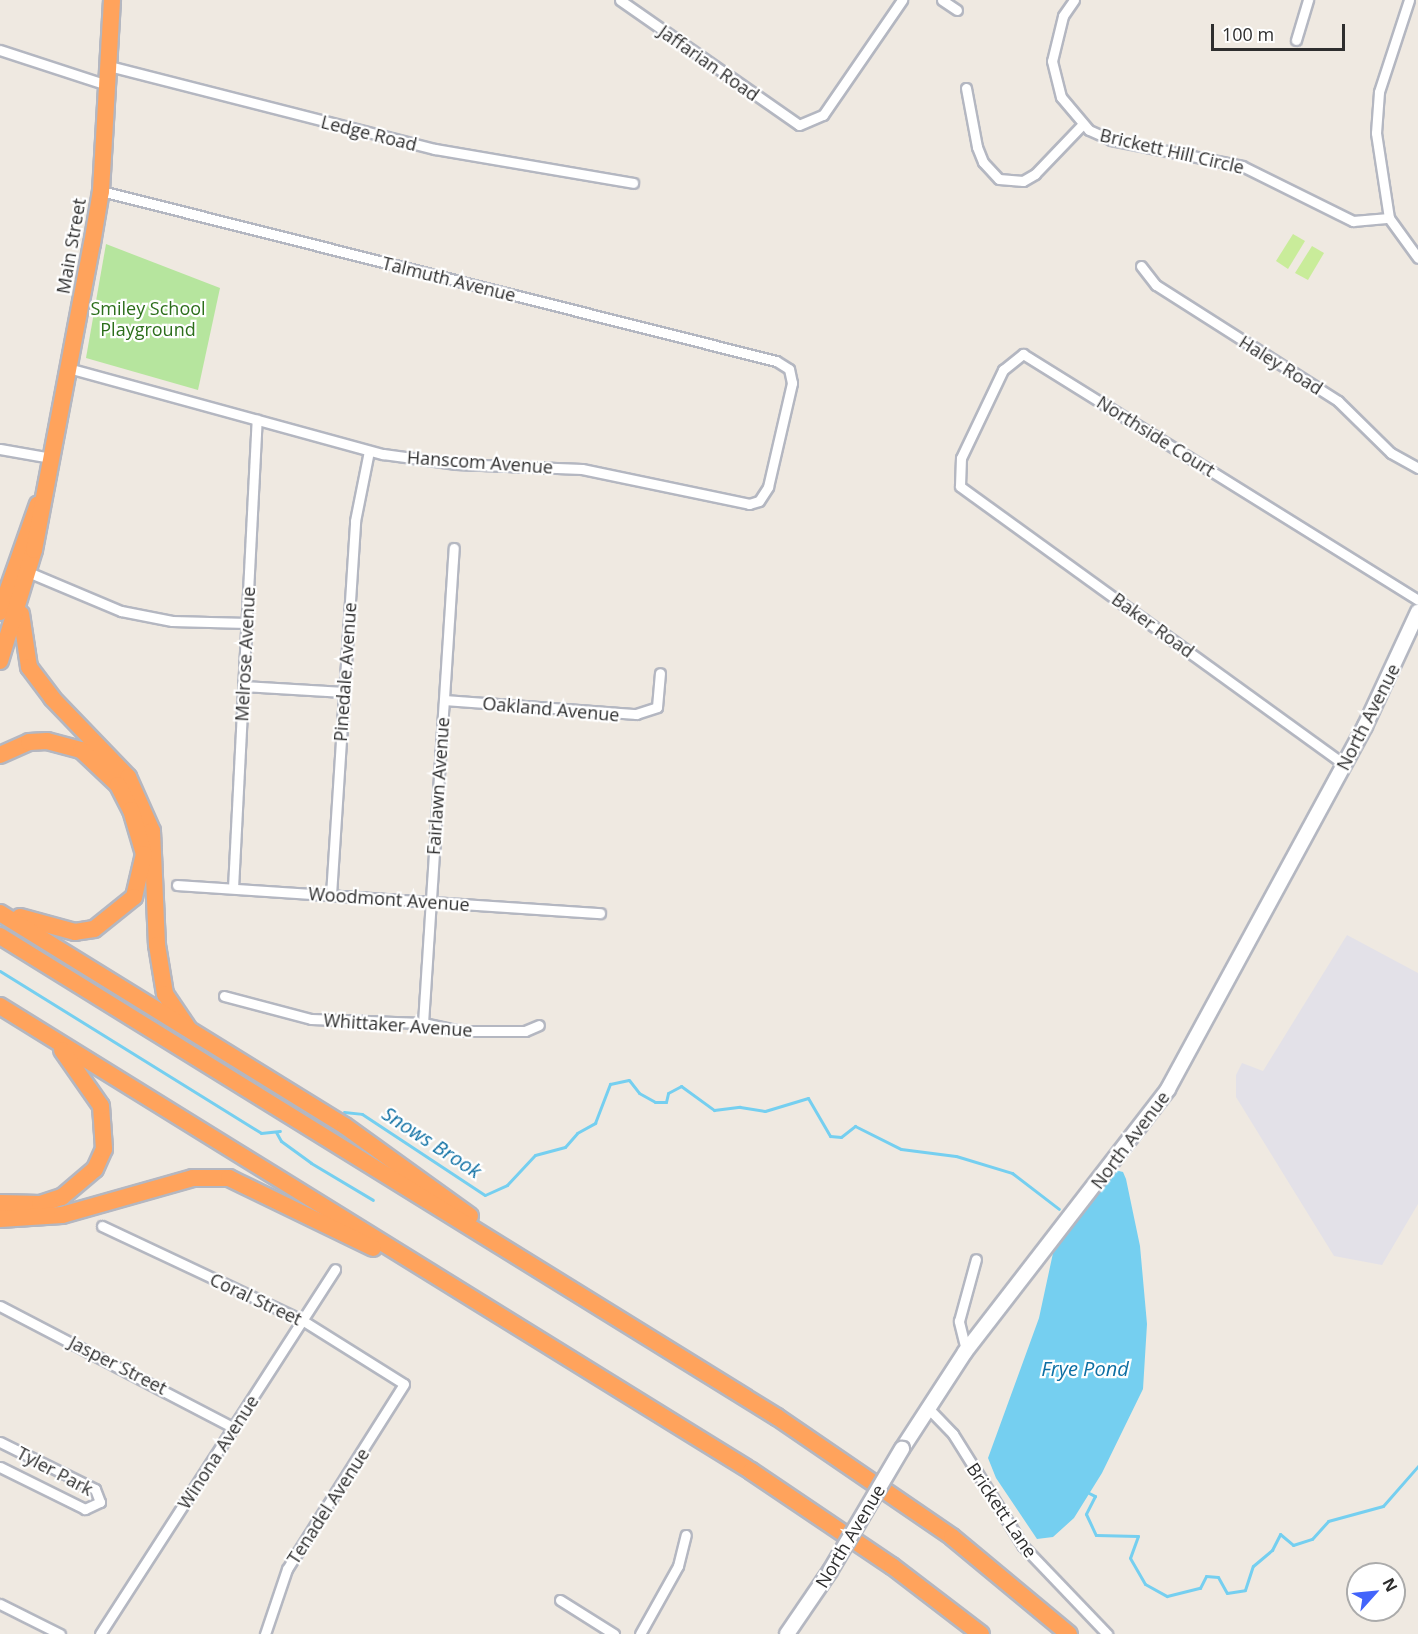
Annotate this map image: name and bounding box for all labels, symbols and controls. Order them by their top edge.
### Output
scale bar [1214,12,1348,50]
street label: Jaffarian Road [655,20,763,106]
text: 100 m [1222,22,1274,46]
street label: Ledge Road [319,111,419,155]
street label: Brickett Hill Circle [1098,124,1246,178]
street label: Main Street [52,196,90,296]
street label: Talmuth Avenue [380,252,518,306]
park label: Smiley School Playground [90,298,206,340]
street label: Haley Road [1235,331,1327,399]
street label: Northside Court [1093,391,1219,481]
street label: Hanscom Avenue [406,446,554,478]
street label: Melrose Avenue [231,586,259,722]
street label: Baker Road [1108,588,1198,662]
street label: Pinedale Avenue [329,602,361,742]
street label: North Avenue [1332,660,1404,774]
street label: Oakland Avenue [482,692,620,726]
street label: Fairlawn Avenue [422,716,454,856]
street label: Woodmont Avenue [308,883,470,915]
street label: Whittaker Avenue [323,1009,473,1041]
street label: North Avenue [1086,1087,1174,1193]
water label: Snows Brook [378,1101,486,1183]
street label: Coral Street [207,1268,305,1330]
street label: Jasper Street [65,1331,171,1399]
water label: Frye Pond [1041,1356,1129,1380]
street label: Winona Avenue [173,1391,263,1513]
street label: Tyler Park [13,1442,97,1500]
street label: Tenadel Avenue [282,1444,374,1568]
street label: Brickett Lane [962,1458,1042,1562]
street label: North Avenue [811,1480,889,1592]
north arrow [1346,1562,1406,1622]
text: N [1377,1574,1403,1596]

